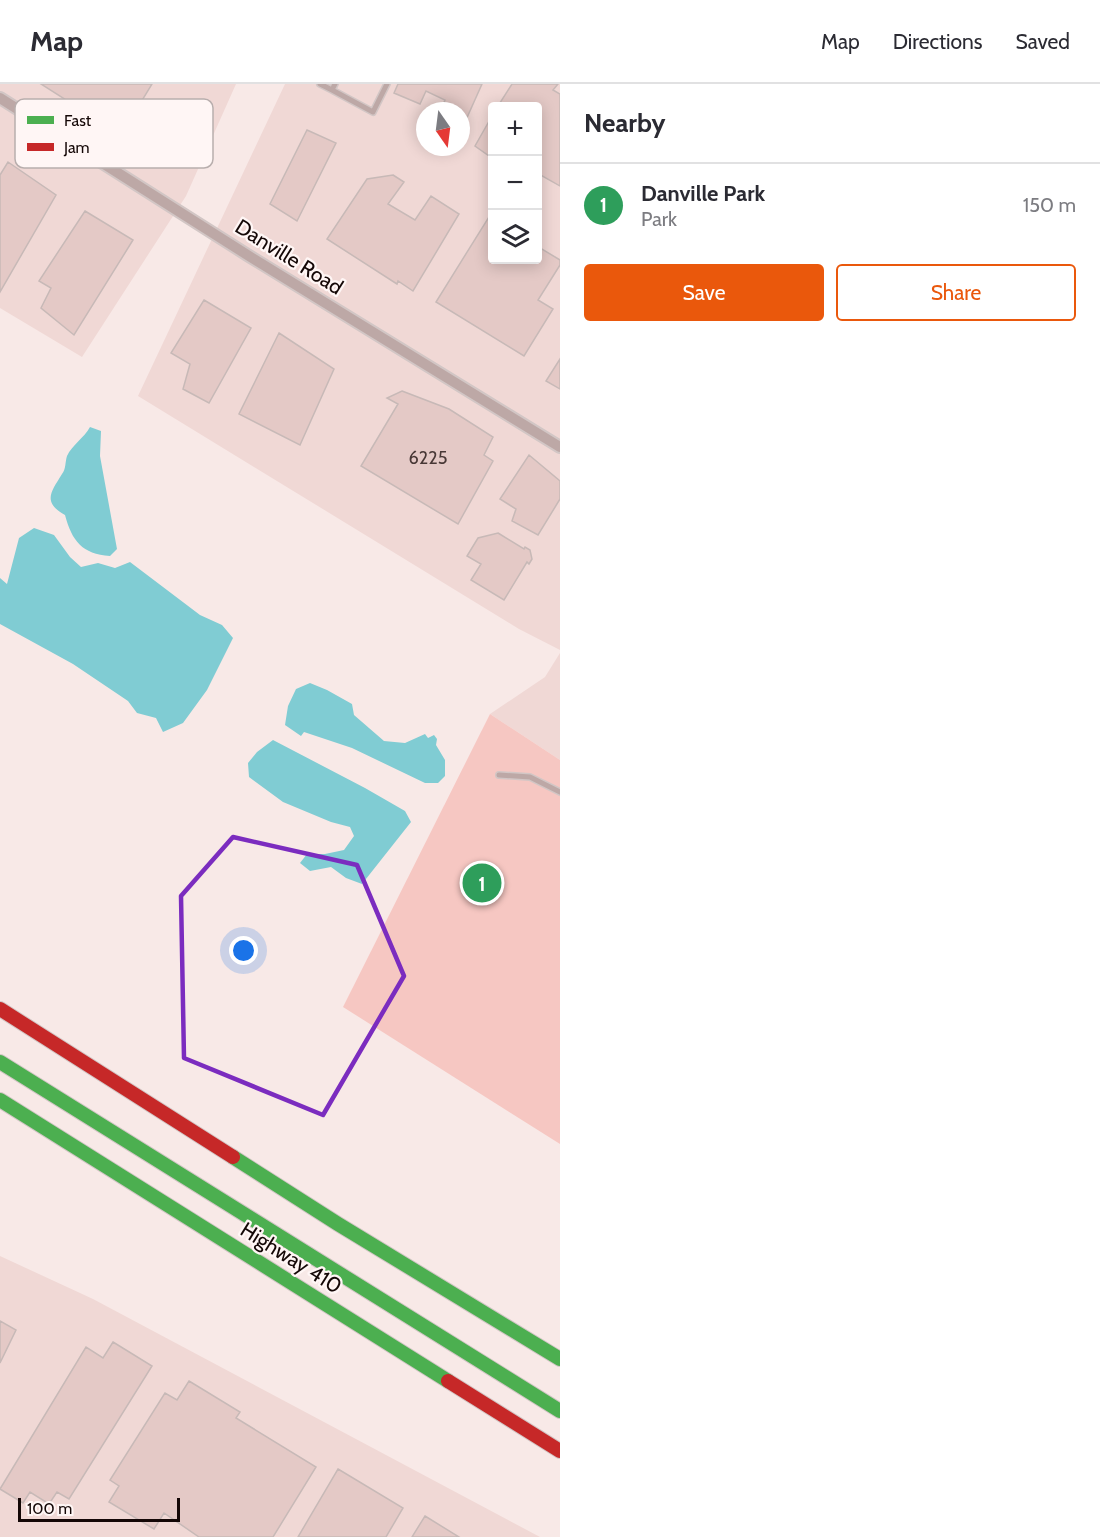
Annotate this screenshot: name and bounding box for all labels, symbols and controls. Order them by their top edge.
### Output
text: Map [30,24,83,58]
text: Map [821,29,860,54]
text: Directions [893,29,982,54]
text: Saved [1015,29,1070,54]
legend [15,99,213,168]
north arrow [416,102,470,156]
map controls [488,102,542,264]
button: + [488,102,542,156]
text: Nearby [584,107,665,139]
text: Fast [64,111,92,130]
text: Jam [63,138,90,157]
button: − [488,156,542,210]
text: Danville Park [641,180,765,207]
text: 1 [600,193,607,217]
text: 150 m [1023,193,1076,217]
text: Park [641,207,677,231]
button: layers [488,210,542,264]
street label: Danville Road [231,214,348,300]
button: Save [584,264,824,321]
button: Share [836,264,1076,321]
house number: 6225 [409,447,447,469]
pin: 1 [462,860,502,906]
your location [229,936,258,965]
street label: Highway 410 [236,1217,346,1299]
scale bar [18,1495,180,1522]
text: 100 m [27,1499,72,1518]

